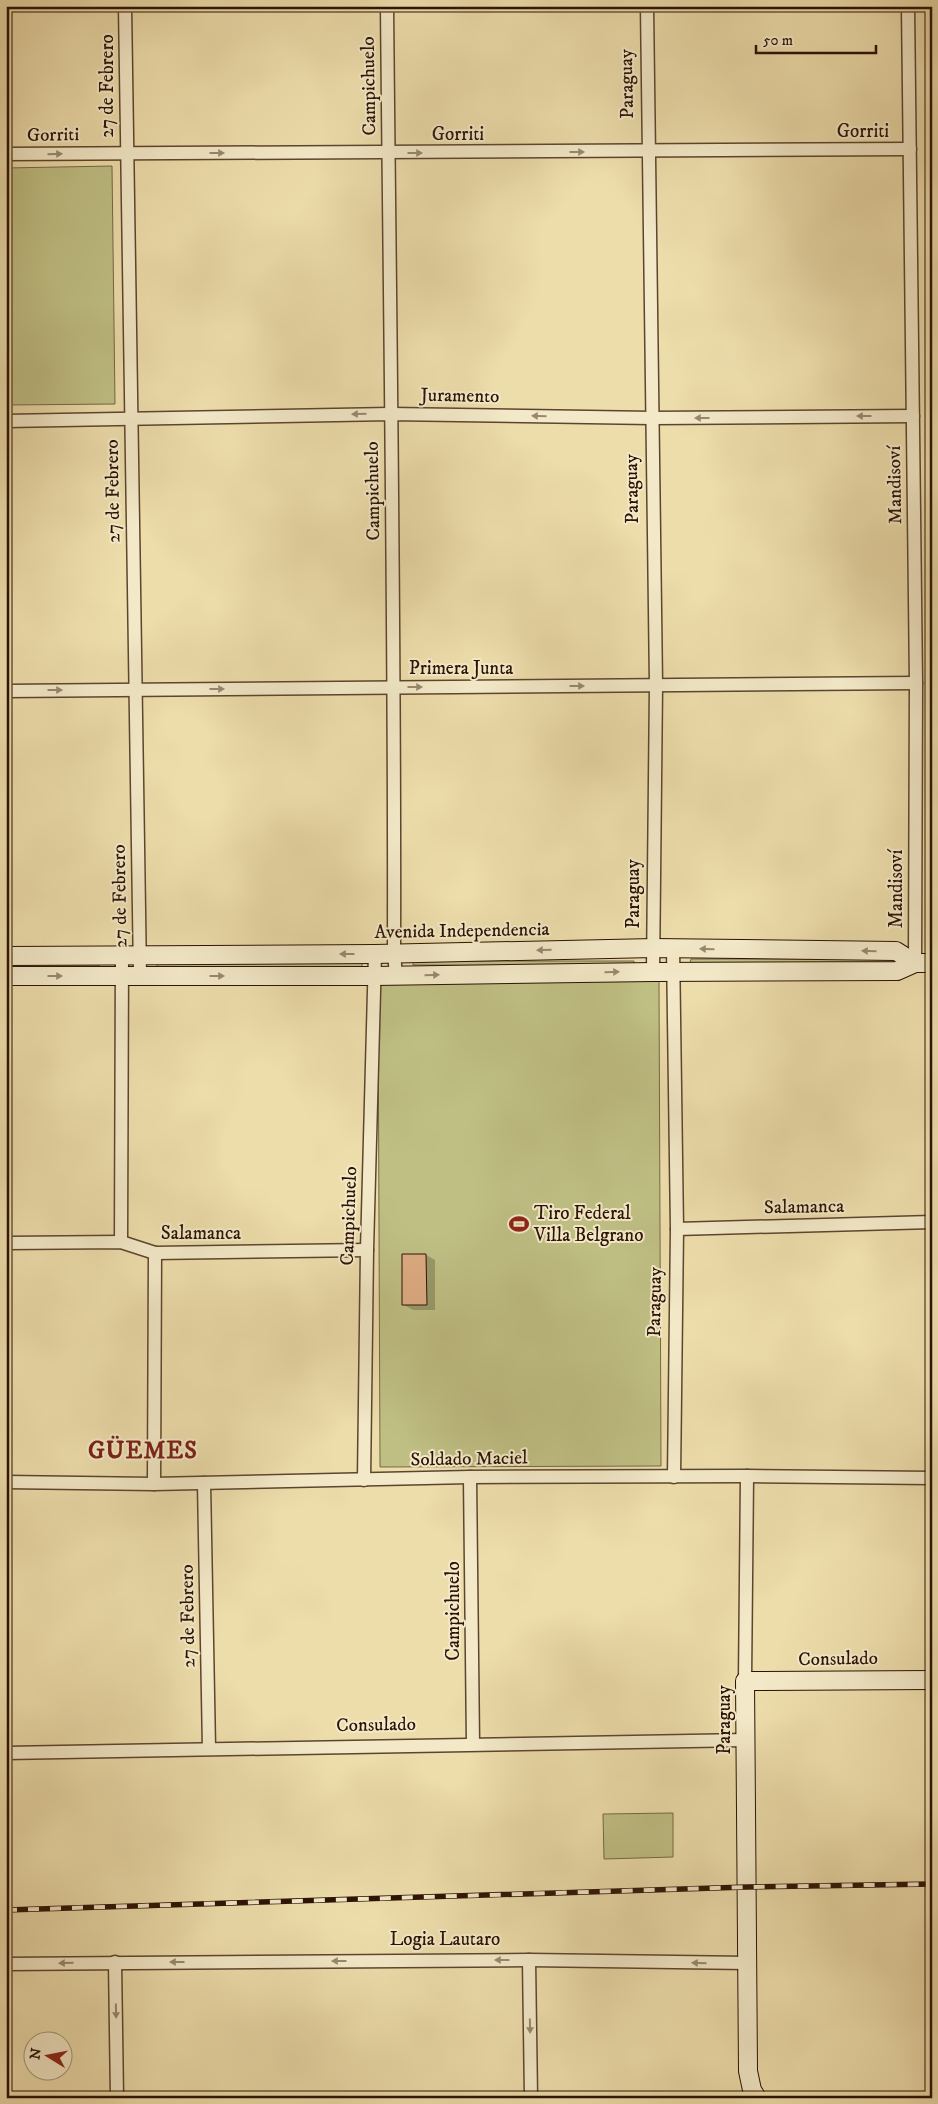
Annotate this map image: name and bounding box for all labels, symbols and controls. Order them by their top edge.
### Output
scale bar [756,22,876,54]
text: 50 m [763,31,793,50]
street label: 27 de Febrero [96,34,119,138]
street label: Campichuelo [357,36,381,136]
street label: Paraguay [615,48,639,119]
street label: Gorriti [837,120,889,143]
street label: Gorriti [27,123,79,147]
street label: Gorriti [432,123,484,146]
one-way arrow [570,147,586,155]
one-way arrow [47,149,63,157]
one-way arrow [210,149,226,157]
one-way arrow [407,149,423,157]
street label: Juramento [418,384,500,408]
one-way arrow [351,410,367,418]
one-way arrow [531,412,547,420]
one-way arrow [856,413,872,421]
one-way arrow [693,414,709,422]
street label: 27 de Febrero [101,439,125,543]
street label: Campichuelo [361,441,385,541]
street label: Mandisoví [883,444,907,524]
street label: Paraguay [620,453,644,524]
street label: Primera Junta [409,657,513,680]
one-way arrow [570,682,586,690]
one-way arrow [407,683,423,691]
one-way arrow [210,685,226,693]
one-way arrow [47,686,63,694]
street label: 27 de Febrero [108,844,132,948]
street label: Mandisoví [885,849,908,928]
street label: Paraguay [622,858,645,929]
street label: Avenida Independencia [374,918,550,944]
one-way arrow [699,945,715,953]
one-way arrow [536,946,552,954]
one-way arrow [861,947,877,955]
one-way arrow [339,950,355,958]
one-way arrow [605,968,621,976]
one-way arrow [425,971,441,979]
one-way arrow [47,972,63,980]
one-way arrow [210,972,226,980]
street label: Campichuelo [336,1166,362,1266]
street label: Salamanca [764,1195,844,1219]
place label: Tiro Federal Villa Belgrano [533,1202,643,1247]
sports icon: Tiro Federal Villa Belgrano [508,1213,530,1235]
street label: Salamanca [161,1222,241,1245]
street label: Paraguay [643,1266,667,1337]
district label: GÜEMES [88,1435,198,1466]
street label: Soldado Maciel [410,1446,528,1472]
street label: Campichuelo [442,1561,465,1661]
street label: 27 de Febrero [176,1564,200,1668]
street label: Consulado [798,1647,878,1671]
street label: Paraguay [713,1684,736,1755]
street label: Consulado [336,1713,416,1737]
street label: Logia Lautaro [390,1928,500,1951]
one-way arrow [493,1956,509,1964]
one-way arrow [331,1957,347,1965]
one-way arrow [168,1958,184,1966]
one-way arrow [691,1958,707,1966]
one-way arrow [58,1959,74,1967]
one-way arrow [112,2003,120,2019]
one-way arrow [526,2019,534,2035]
north arrow [22,2032,72,2082]
text: N [26,2046,46,2061]

